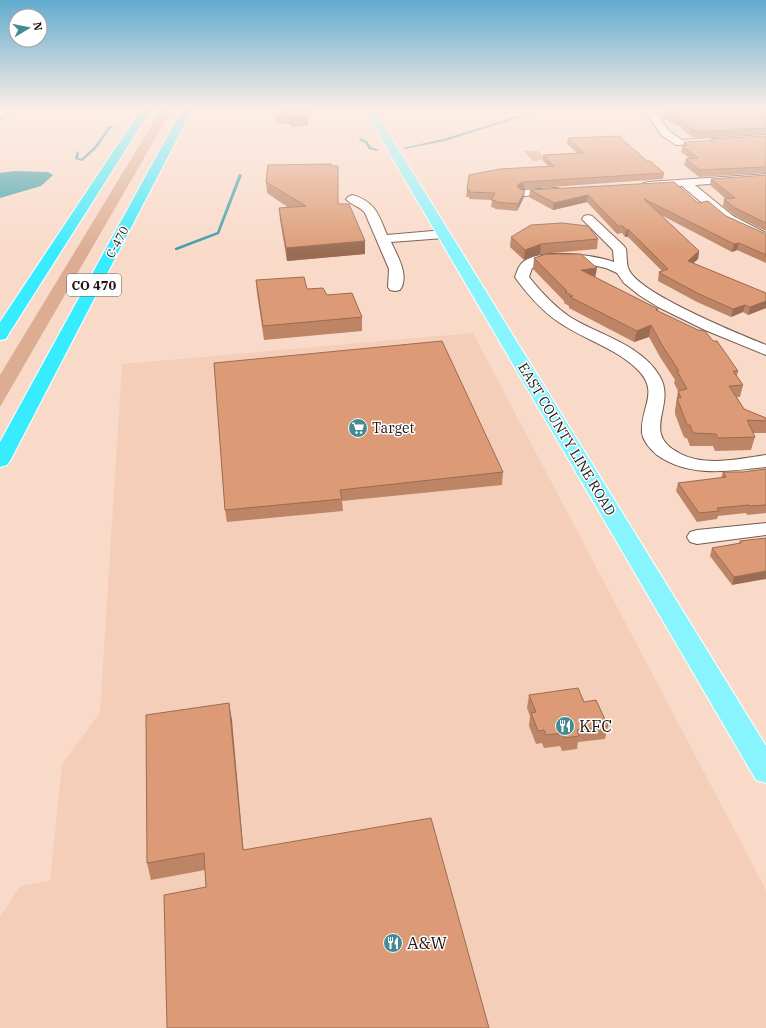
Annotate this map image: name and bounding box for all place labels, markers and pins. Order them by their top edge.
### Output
supermarket icon: Target [347,417,369,439]
place label: Target [372,419,414,437]
restaurant icon: KFC [554,715,576,737]
place label: KFC [579,715,612,737]
restaurant icon: A&W [382,932,404,954]
place label: A&W [407,932,447,954]

